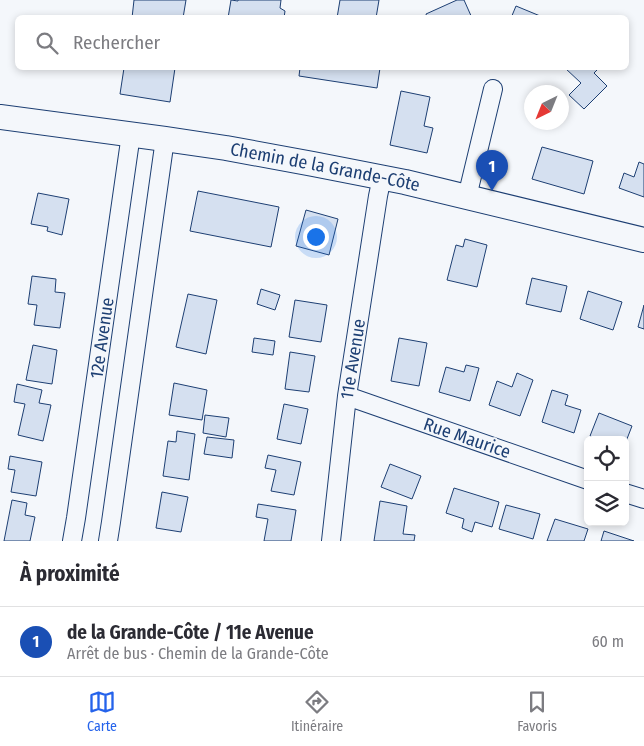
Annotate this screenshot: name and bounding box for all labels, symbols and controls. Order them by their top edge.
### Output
search box [15,15,629,70]
icon: search [33,29,61,57]
text: Rechercher [73,31,160,54]
north arrow [524,85,569,130]
street label: Chemin de la Grande-Côte [229,138,422,196]
pin: 1 [476,150,508,191]
your location [303,224,329,250]
street label: 12e Avenue [85,296,119,380]
street label: 11e Avenue [336,317,370,401]
street label: Rue Maurice [421,413,513,463]
map controls [584,436,629,526]
button: locate [584,436,629,481]
button: layers [584,481,629,526]
text: À proximité [20,561,120,587]
text: de la Grande-Côte / 11e Avenue [67,621,314,644]
text: 1 [33,632,39,651]
text: 60 m [592,632,624,651]
text: Arrêt de bus · Chemin de la Grande-Côte [67,644,329,663]
tab: Carte [87,688,117,735]
tab: Itinéraire [291,688,343,735]
tab: Favoris [517,688,557,735]

